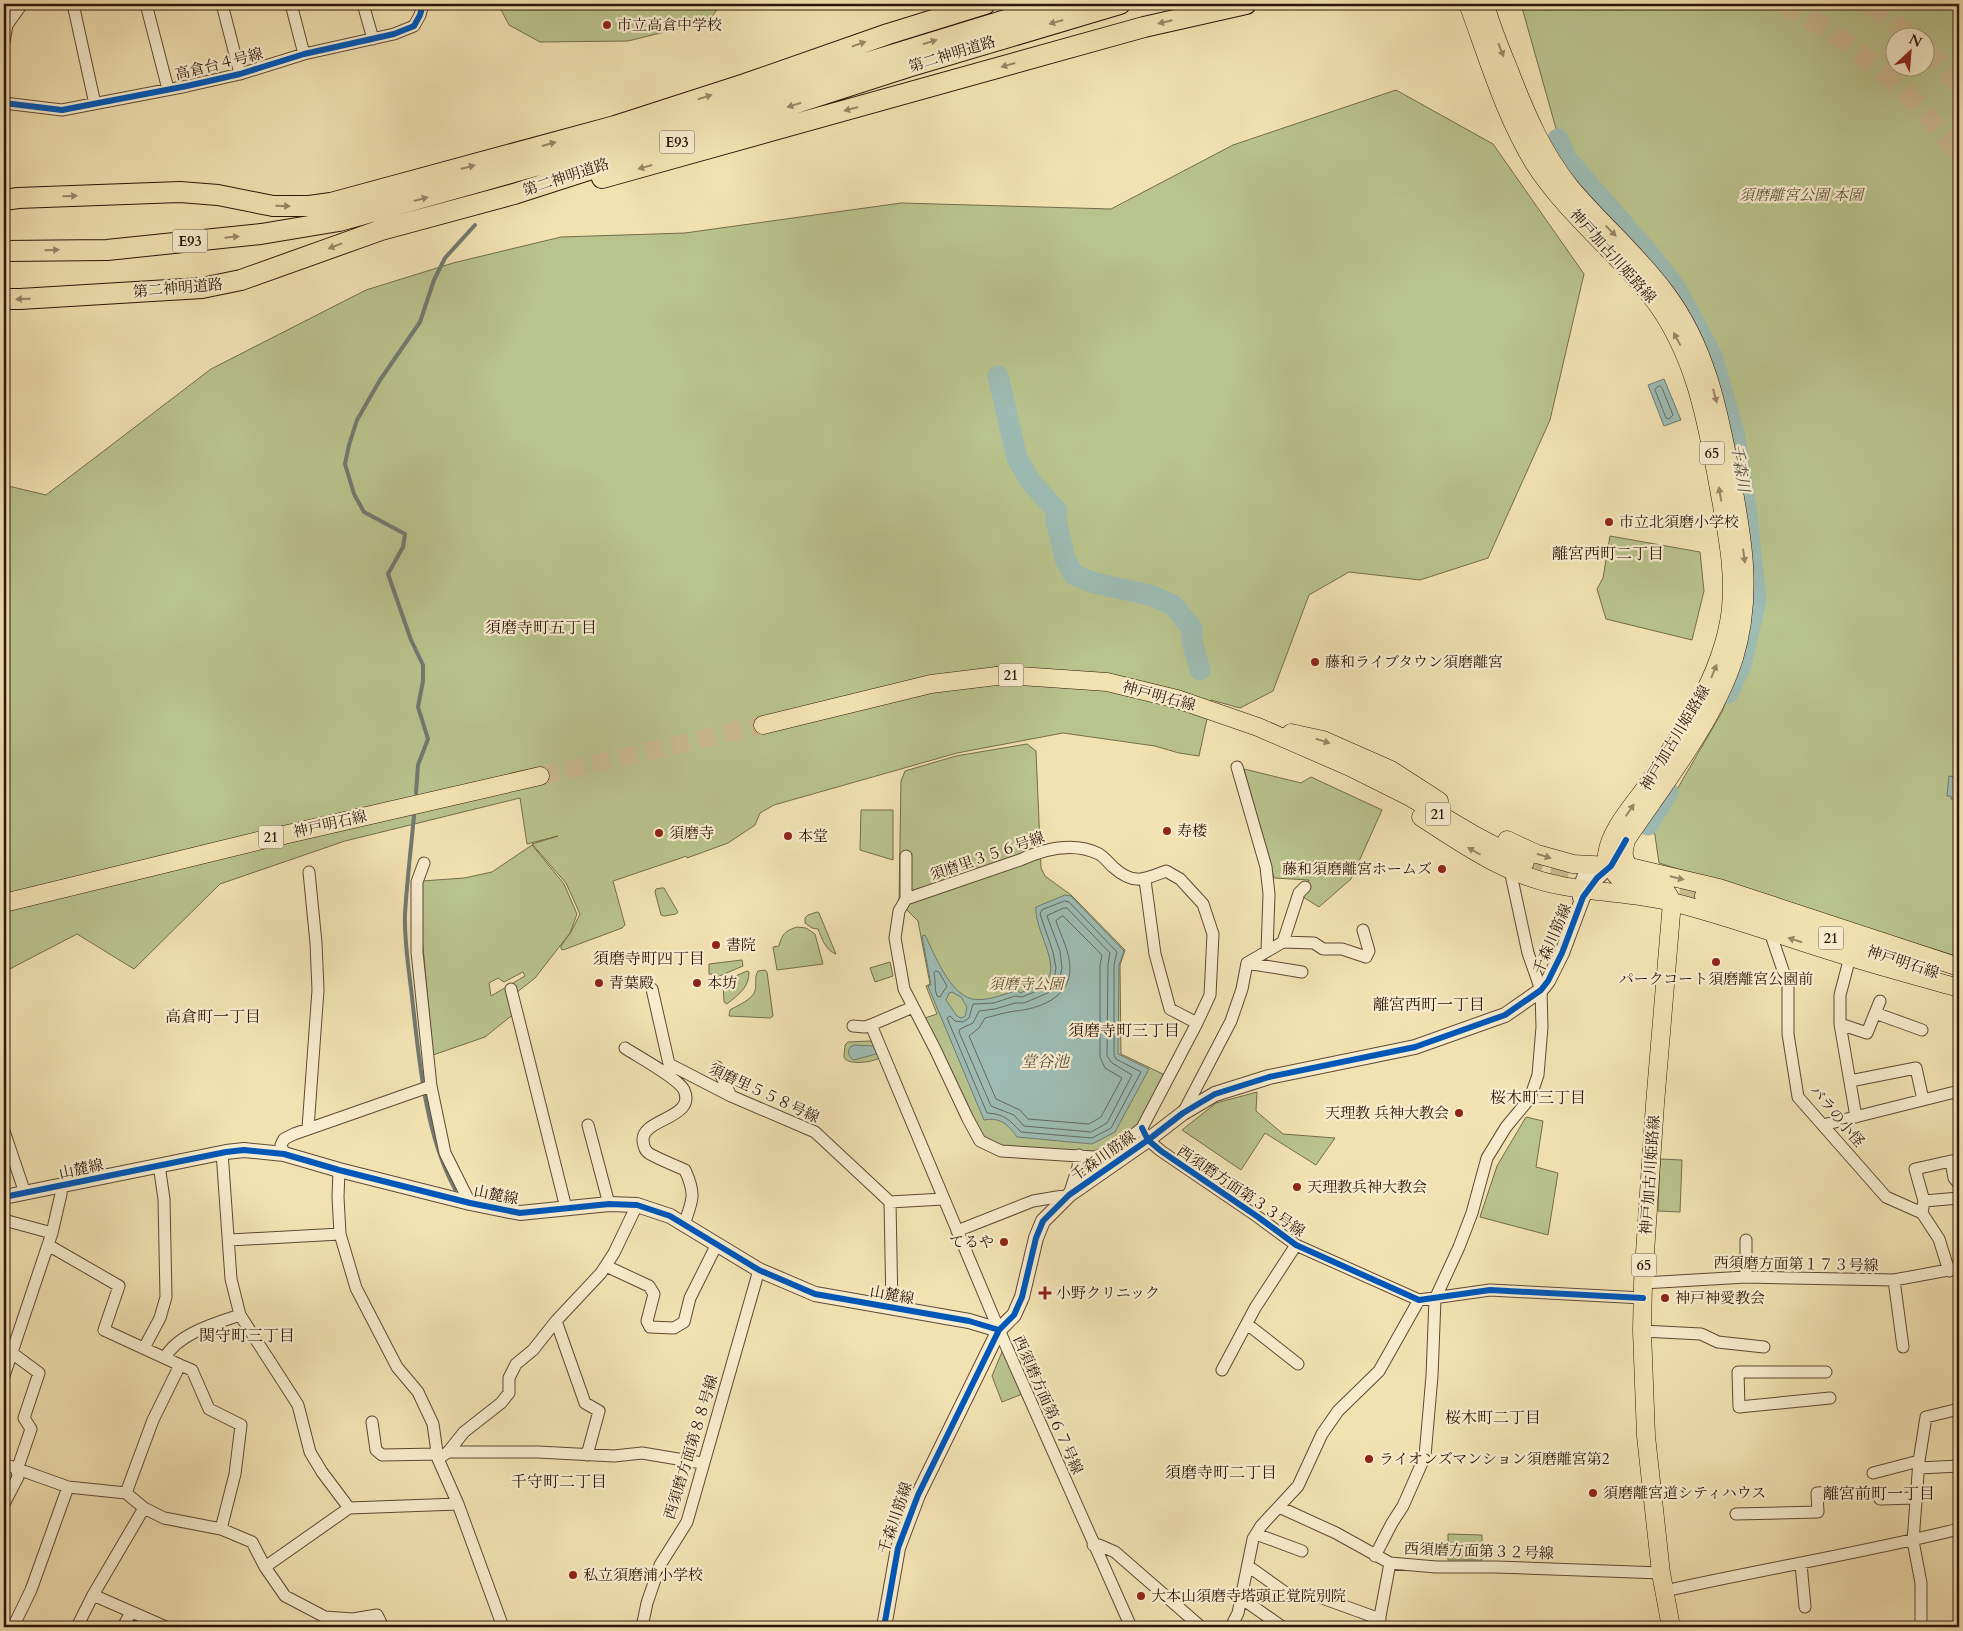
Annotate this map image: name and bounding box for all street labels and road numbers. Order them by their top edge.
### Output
street label: 第二神明道路 [906,31,998,77]
street label: 高倉台４号線 [173,43,265,85]
road number: E93 [660,130,694,154]
street label: 第二神明道路 [520,154,612,200]
street label: 神戸加古川姫路線 [1565,205,1661,307]
road number: E93 [172,230,208,252]
street label: 第二神明道路 [132,274,224,302]
road number: 65 [1700,442,1724,464]
road number: 21 [998,664,1024,686]
street label: 神戸明石線 [1120,677,1198,715]
street label: 神戸加古川姫路線 [1636,681,1714,795]
road number: 21 [1426,802,1450,826]
street label: 神戸明石線 [291,806,369,842]
road number: 21 [258,826,284,849]
street label: 須磨里３５６号線 [927,827,1047,885]
street label: 千森川筋線 [1528,901,1576,977]
road number: 21 [1818,926,1844,950]
street label: 神戸明石線 [1864,941,1942,983]
street label: 須磨里５５８号線 [705,1059,823,1127]
street label: バラの小怪 [1805,1081,1869,1151]
street label: 神戸加古川姫路線 [1636,1114,1664,1236]
street label: 千森川筋線 [1067,1126,1139,1186]
street label: 西須磨方面第３３号線 [1173,1141,1309,1241]
street label: 山麓線 [57,1155,105,1183]
street label: 山麓線 [472,1181,520,1209]
street label: 西須磨方面第１７３号線 [1713,1253,1879,1275]
road number: 65 [1632,1254,1656,1276]
street label: 山麓線 [868,1281,916,1309]
street label: 西須磨方面第６７号線 [1008,1332,1088,1478]
street label: 西須磨方面第８８号線 [660,1372,722,1522]
street label: 千森川筋線 [873,1479,917,1557]
street label: 西須磨方面第３２号線 [1404,1538,1554,1564]

